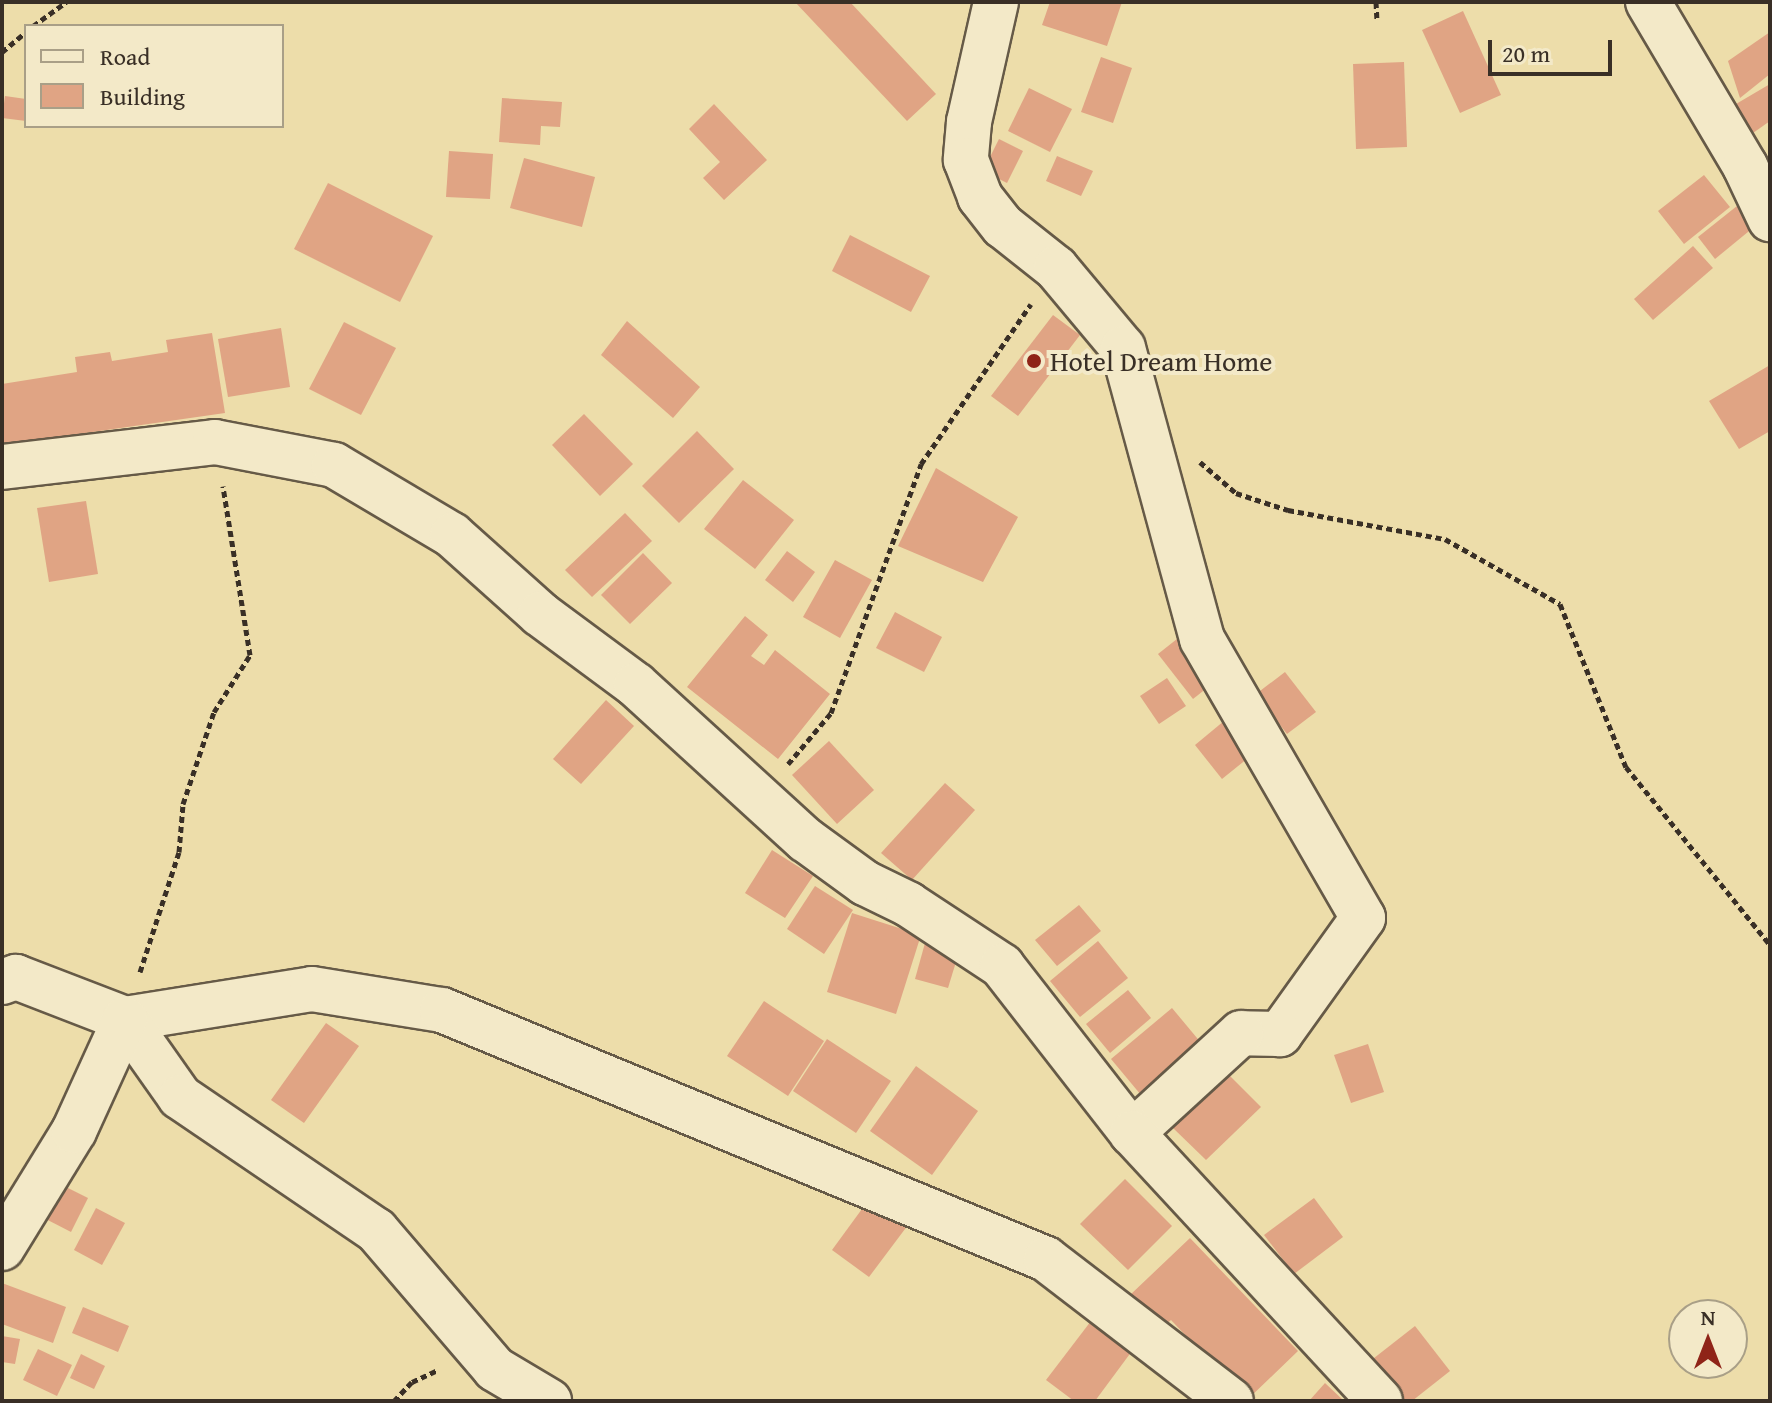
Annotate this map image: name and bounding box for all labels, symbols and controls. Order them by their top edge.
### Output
legend [24,24,284,128]
scale bar [1492,24,1616,74]
text: 20 m [1502,36,1550,71]
text: Road [100,39,150,74]
text: Building [100,79,185,114]
place label: Hotel Dream Home [1050,344,1272,378]
marker: Hotel Dream Home [1025,352,1043,370]
north arrow [1668,1299,1748,1379]
text: N [1701,1301,1715,1333]

